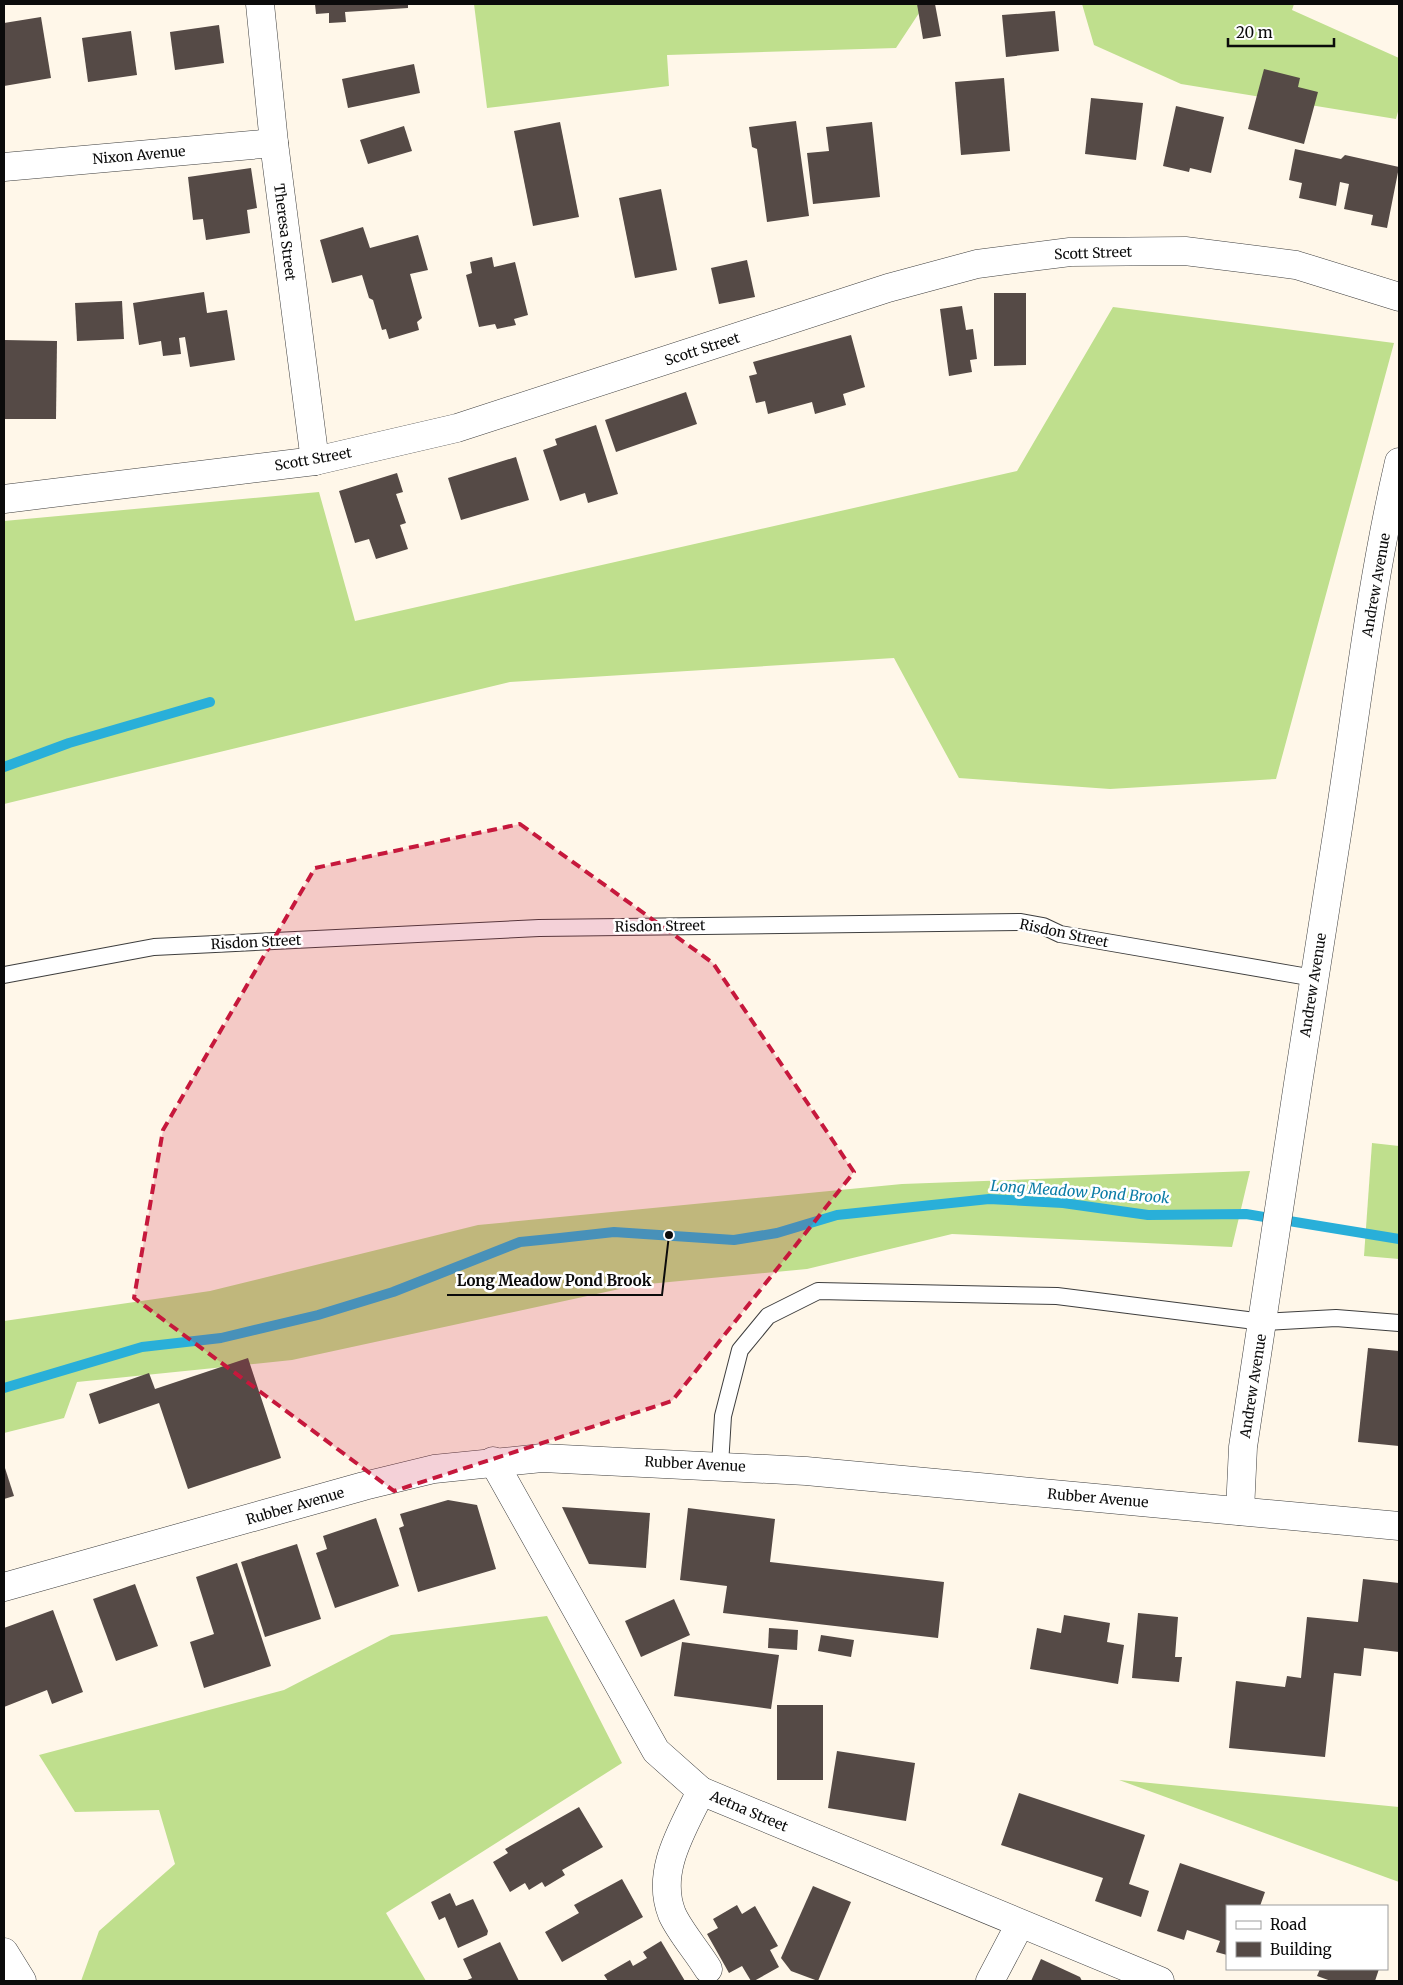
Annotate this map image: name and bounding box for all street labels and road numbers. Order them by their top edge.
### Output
street label: Nixon Avenue [92,142,186,168]
street label: Theresa Street [270,182,300,282]
street label: Scott Street [1054,243,1133,263]
street label: Scott Street [662,328,742,370]
street label: Scott Street [273,443,353,475]
street label: Andrew Avenue [1358,532,1394,639]
street label: Risdon Street [1018,915,1111,951]
street label: Risdon Street [615,916,706,936]
street label: Risdon Street [210,931,302,953]
street label: Andrew Avenue [1296,932,1330,1039]
street label: Andrew Avenue [1236,1333,1270,1440]
street label: Rubber Avenue [644,1452,746,1476]
street label: Rubber Avenue [244,1483,346,1529]
street label: Rubber Avenue [1047,1485,1149,1511]
street label: Aetna Street [706,1786,791,1836]

